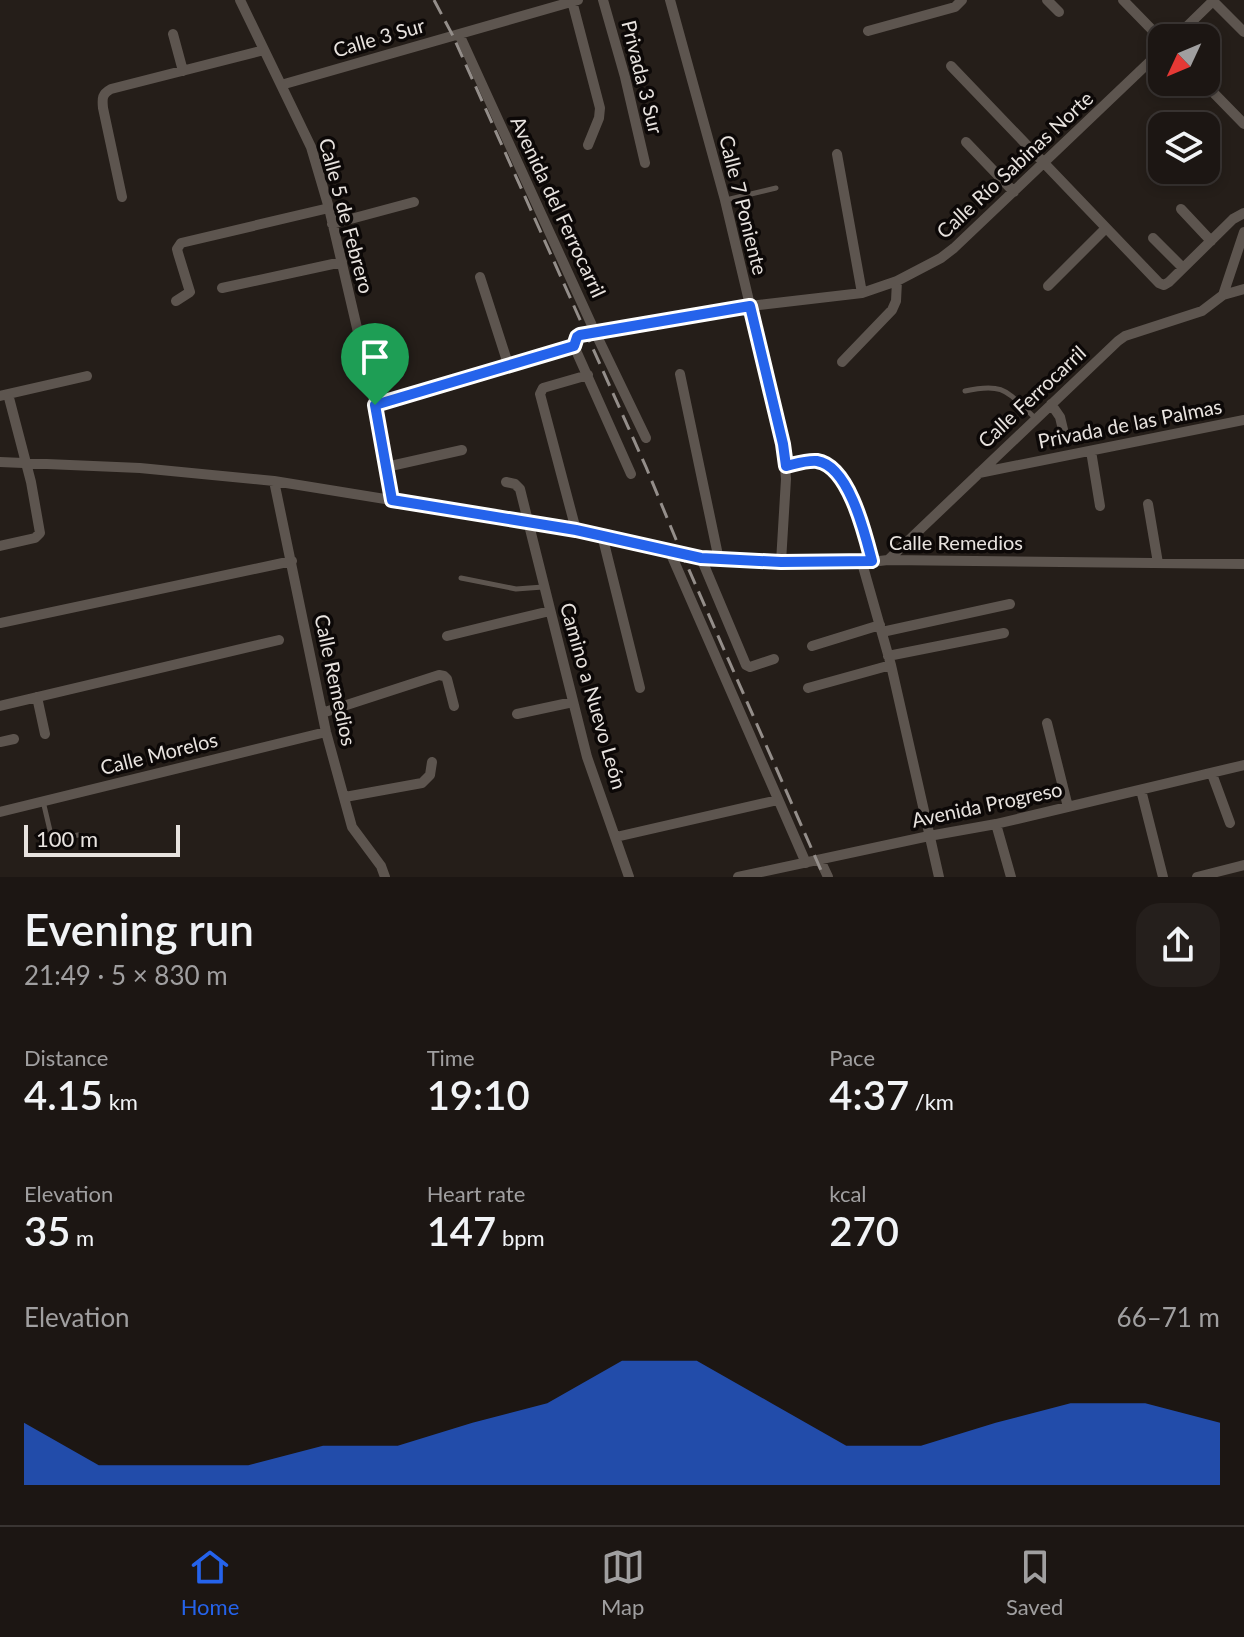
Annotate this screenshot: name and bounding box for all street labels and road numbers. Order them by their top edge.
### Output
street label: Calle 3 Sur [330,12,428,62]
street label: Privada 3 Sur [617,18,669,137]
street label: Calle Río Sabinas Norte [931,86,1097,243]
street label: Avenida del Ferrocarril [506,112,611,301]
street label: Calle 7 Poniente [715,132,773,277]
street label: Calle 5 de Febrero [315,135,379,296]
street label: Calle Ferrocarril [972,340,1090,452]
street label: Privada de las Palmas [1036,393,1224,453]
street label: Calle Remedios [889,530,1023,554]
street label: Camino a Nuevo León [556,600,632,792]
street label: Calle Remedios [310,612,362,748]
street label: Calle Morelos [98,727,220,779]
street label: Avenida Progreso [909,776,1064,832]

